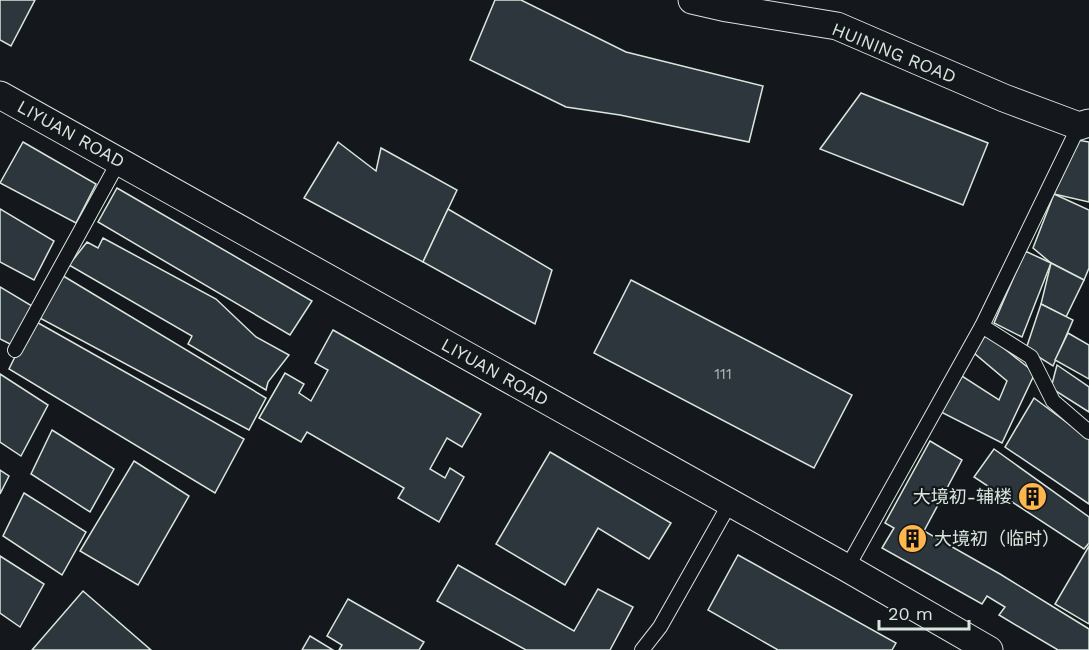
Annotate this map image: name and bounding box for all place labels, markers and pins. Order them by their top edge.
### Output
building icon: 大境初-辅楼 [1017,481,1049,513]
place label: 大境初-辅楼 [913,486,1012,507]
building icon: 大境初（临时） [897,523,929,555]
place label: 大境初（临时） [934,528,1060,549]

